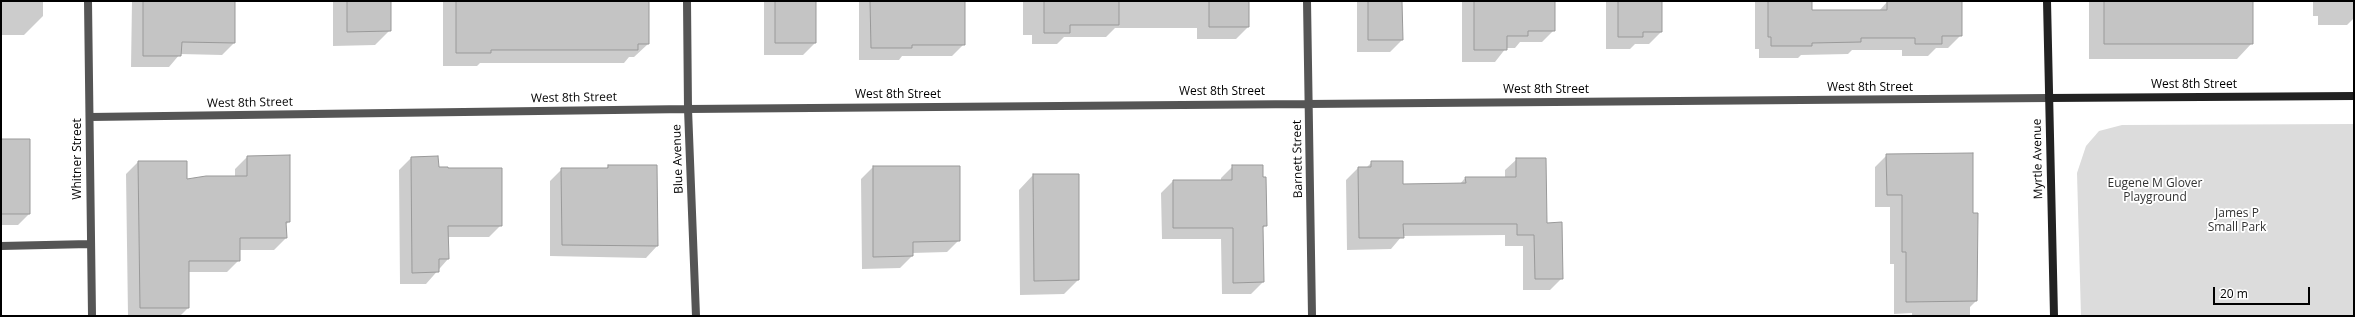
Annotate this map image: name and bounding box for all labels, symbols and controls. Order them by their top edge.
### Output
street label: West 8th Street [2151,78,2237,92]
street label: West 8th Street [1827,81,1913,95]
street label: West 8th Street [1503,83,1589,97]
street label: West 8th Street [1179,85,1265,99]
street label: West 8th Street [855,88,941,102]
street label: West 8th Street [531,90,617,106]
street label: West 8th Street [207,95,293,111]
street label: Whitner Street [71,118,85,200]
street label: Myrtle Avenue [2030,119,2046,199]
street label: Barnett Street [1290,120,1306,198]
street label: Blue Avenue [670,124,686,194]
park label: Eugene M Glover Playground [2107,177,2203,205]
park label: James P Small Park [2208,207,2266,235]
scale bar [2215,279,2312,305]
text: 20 m [2220,285,2248,302]

